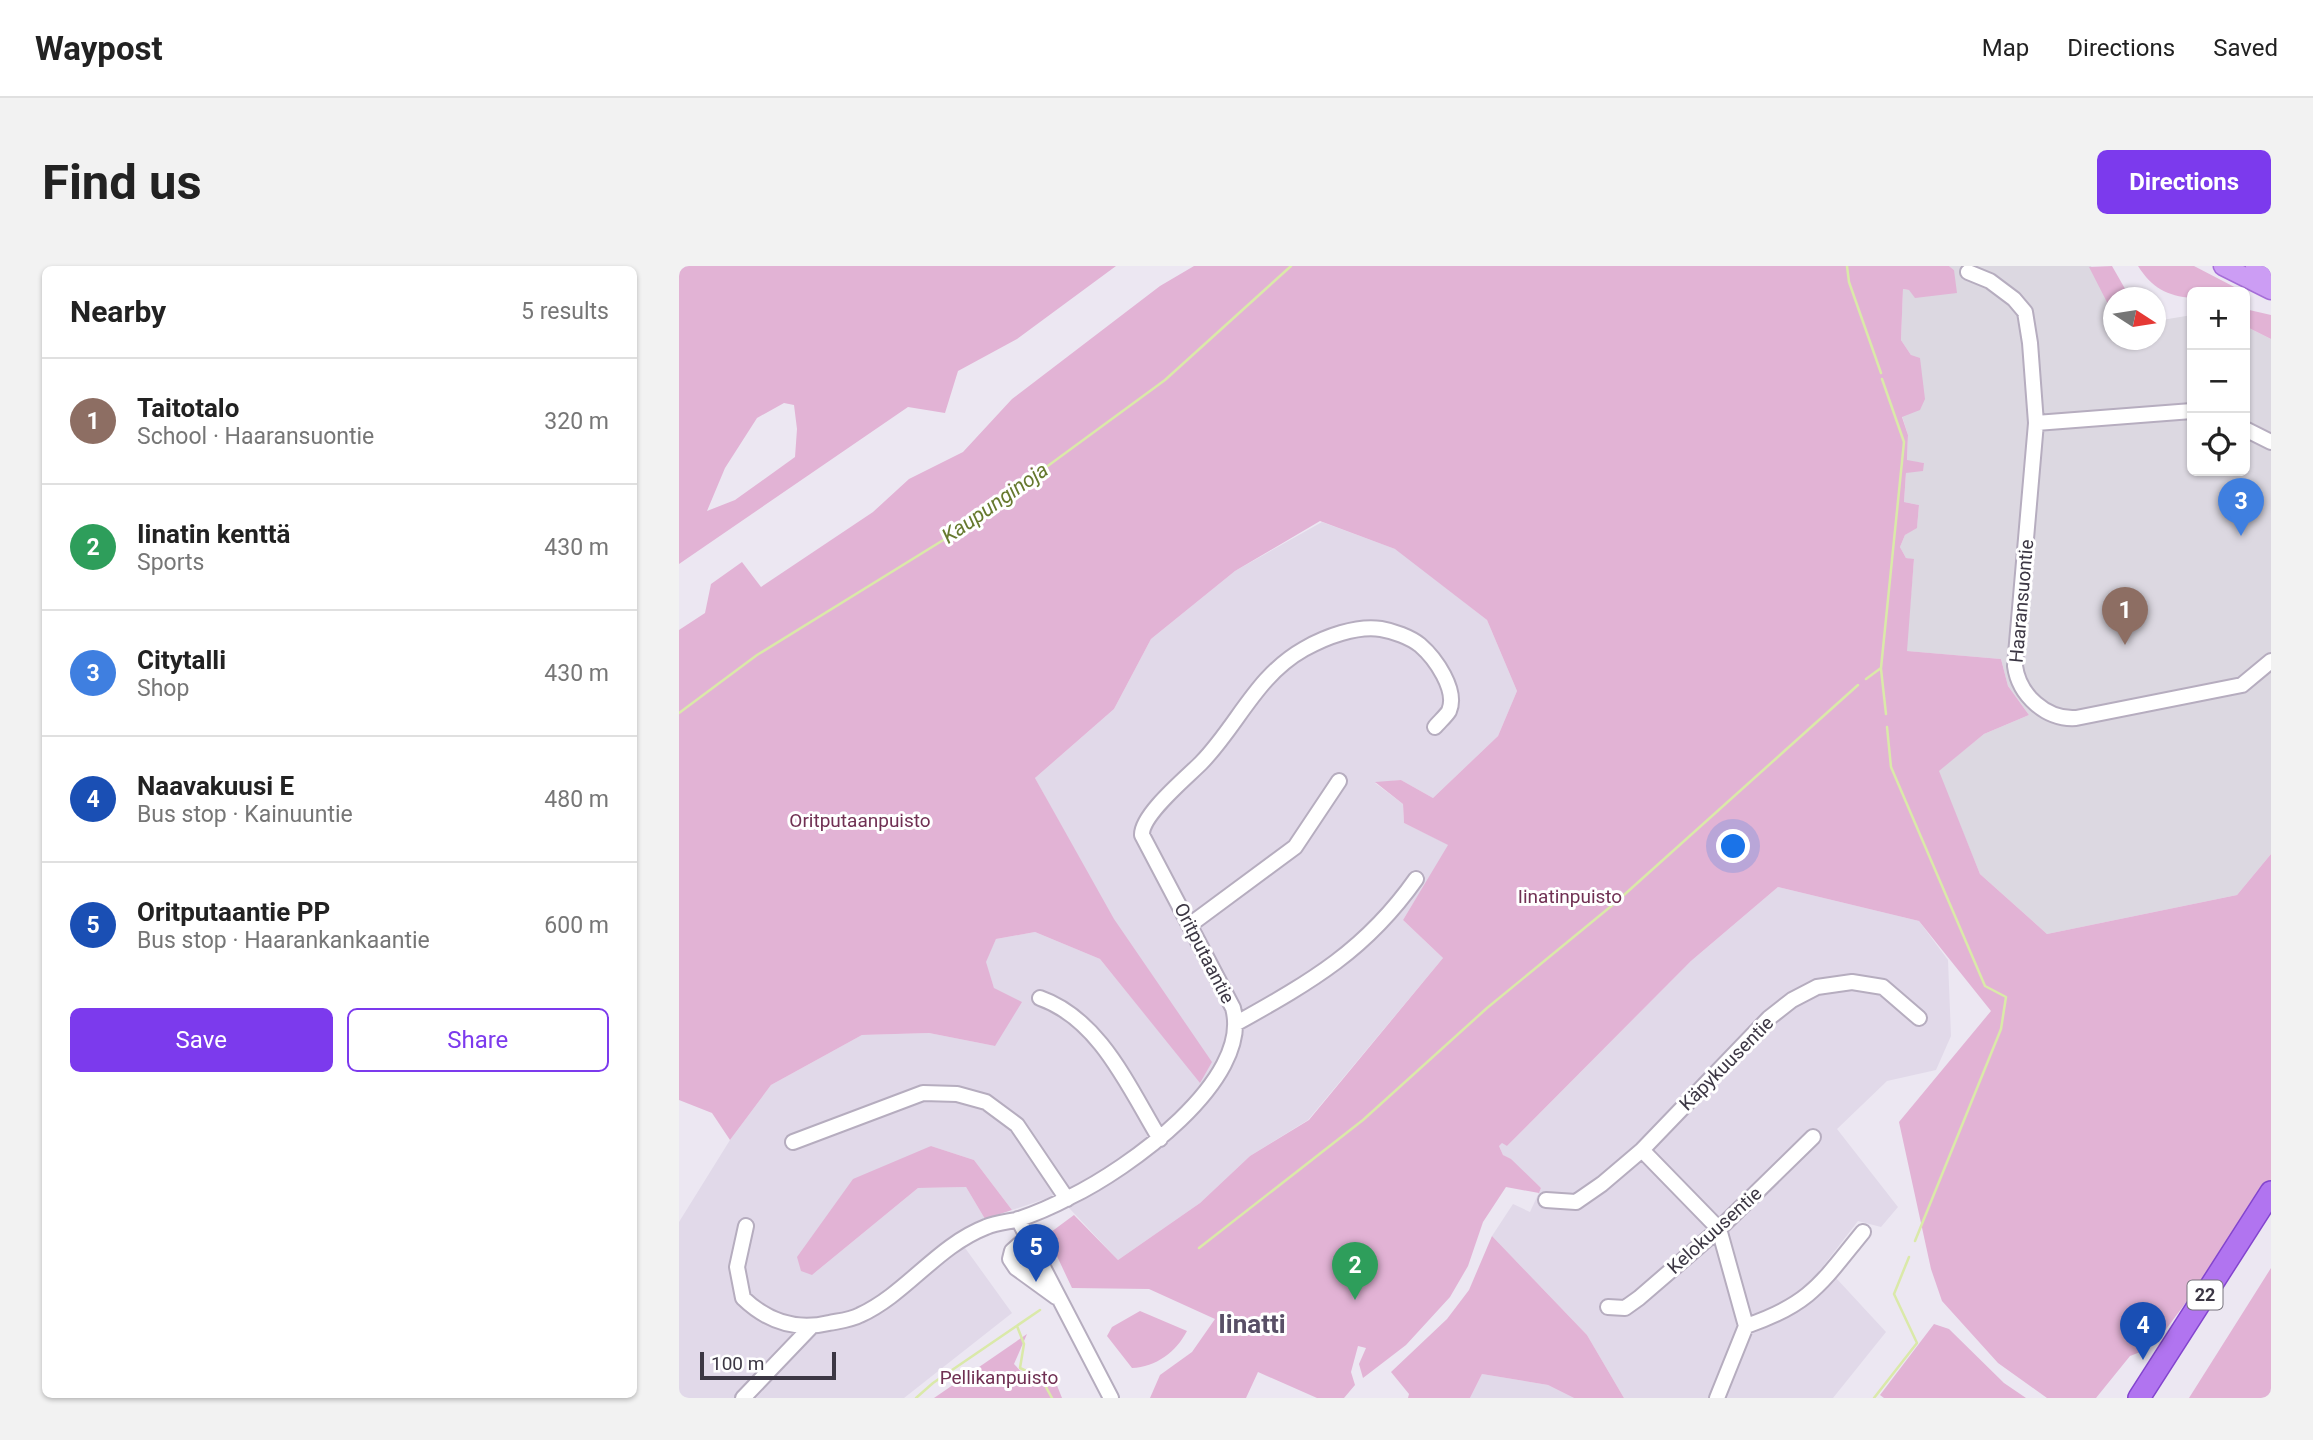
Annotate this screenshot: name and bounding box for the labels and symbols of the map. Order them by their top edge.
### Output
north arrow [2103,287,2166,350]
water label: Kaupunginoja [937,458,1053,548]
pin: 3 [2218,478,2264,536]
street label: Haaransuontie [2005,538,2038,664]
pin: 1 [2102,587,2148,645]
park label: Oritputaanpuisto [789,809,931,832]
your location [1716,829,1750,863]
park label: Iinatinpuisto [1518,885,1622,908]
street label: Oritputaantie [1169,899,1240,1007]
street label: Käpykuusentie [1674,1011,1778,1115]
street label: Kelokuusentie [1662,1182,1766,1279]
pin: 5 [1013,1224,1059,1282]
pin: 2 [1332,1242,1378,1300]
road number: 22 [2187,1280,2223,1310]
pin: 4 [2120,1302,2166,1360]
district label: Iinatti [1218,1309,1286,1339]
scale bar [700,1349,837,1381]
park label: Pellikanpuisto [940,1366,1058,1389]

